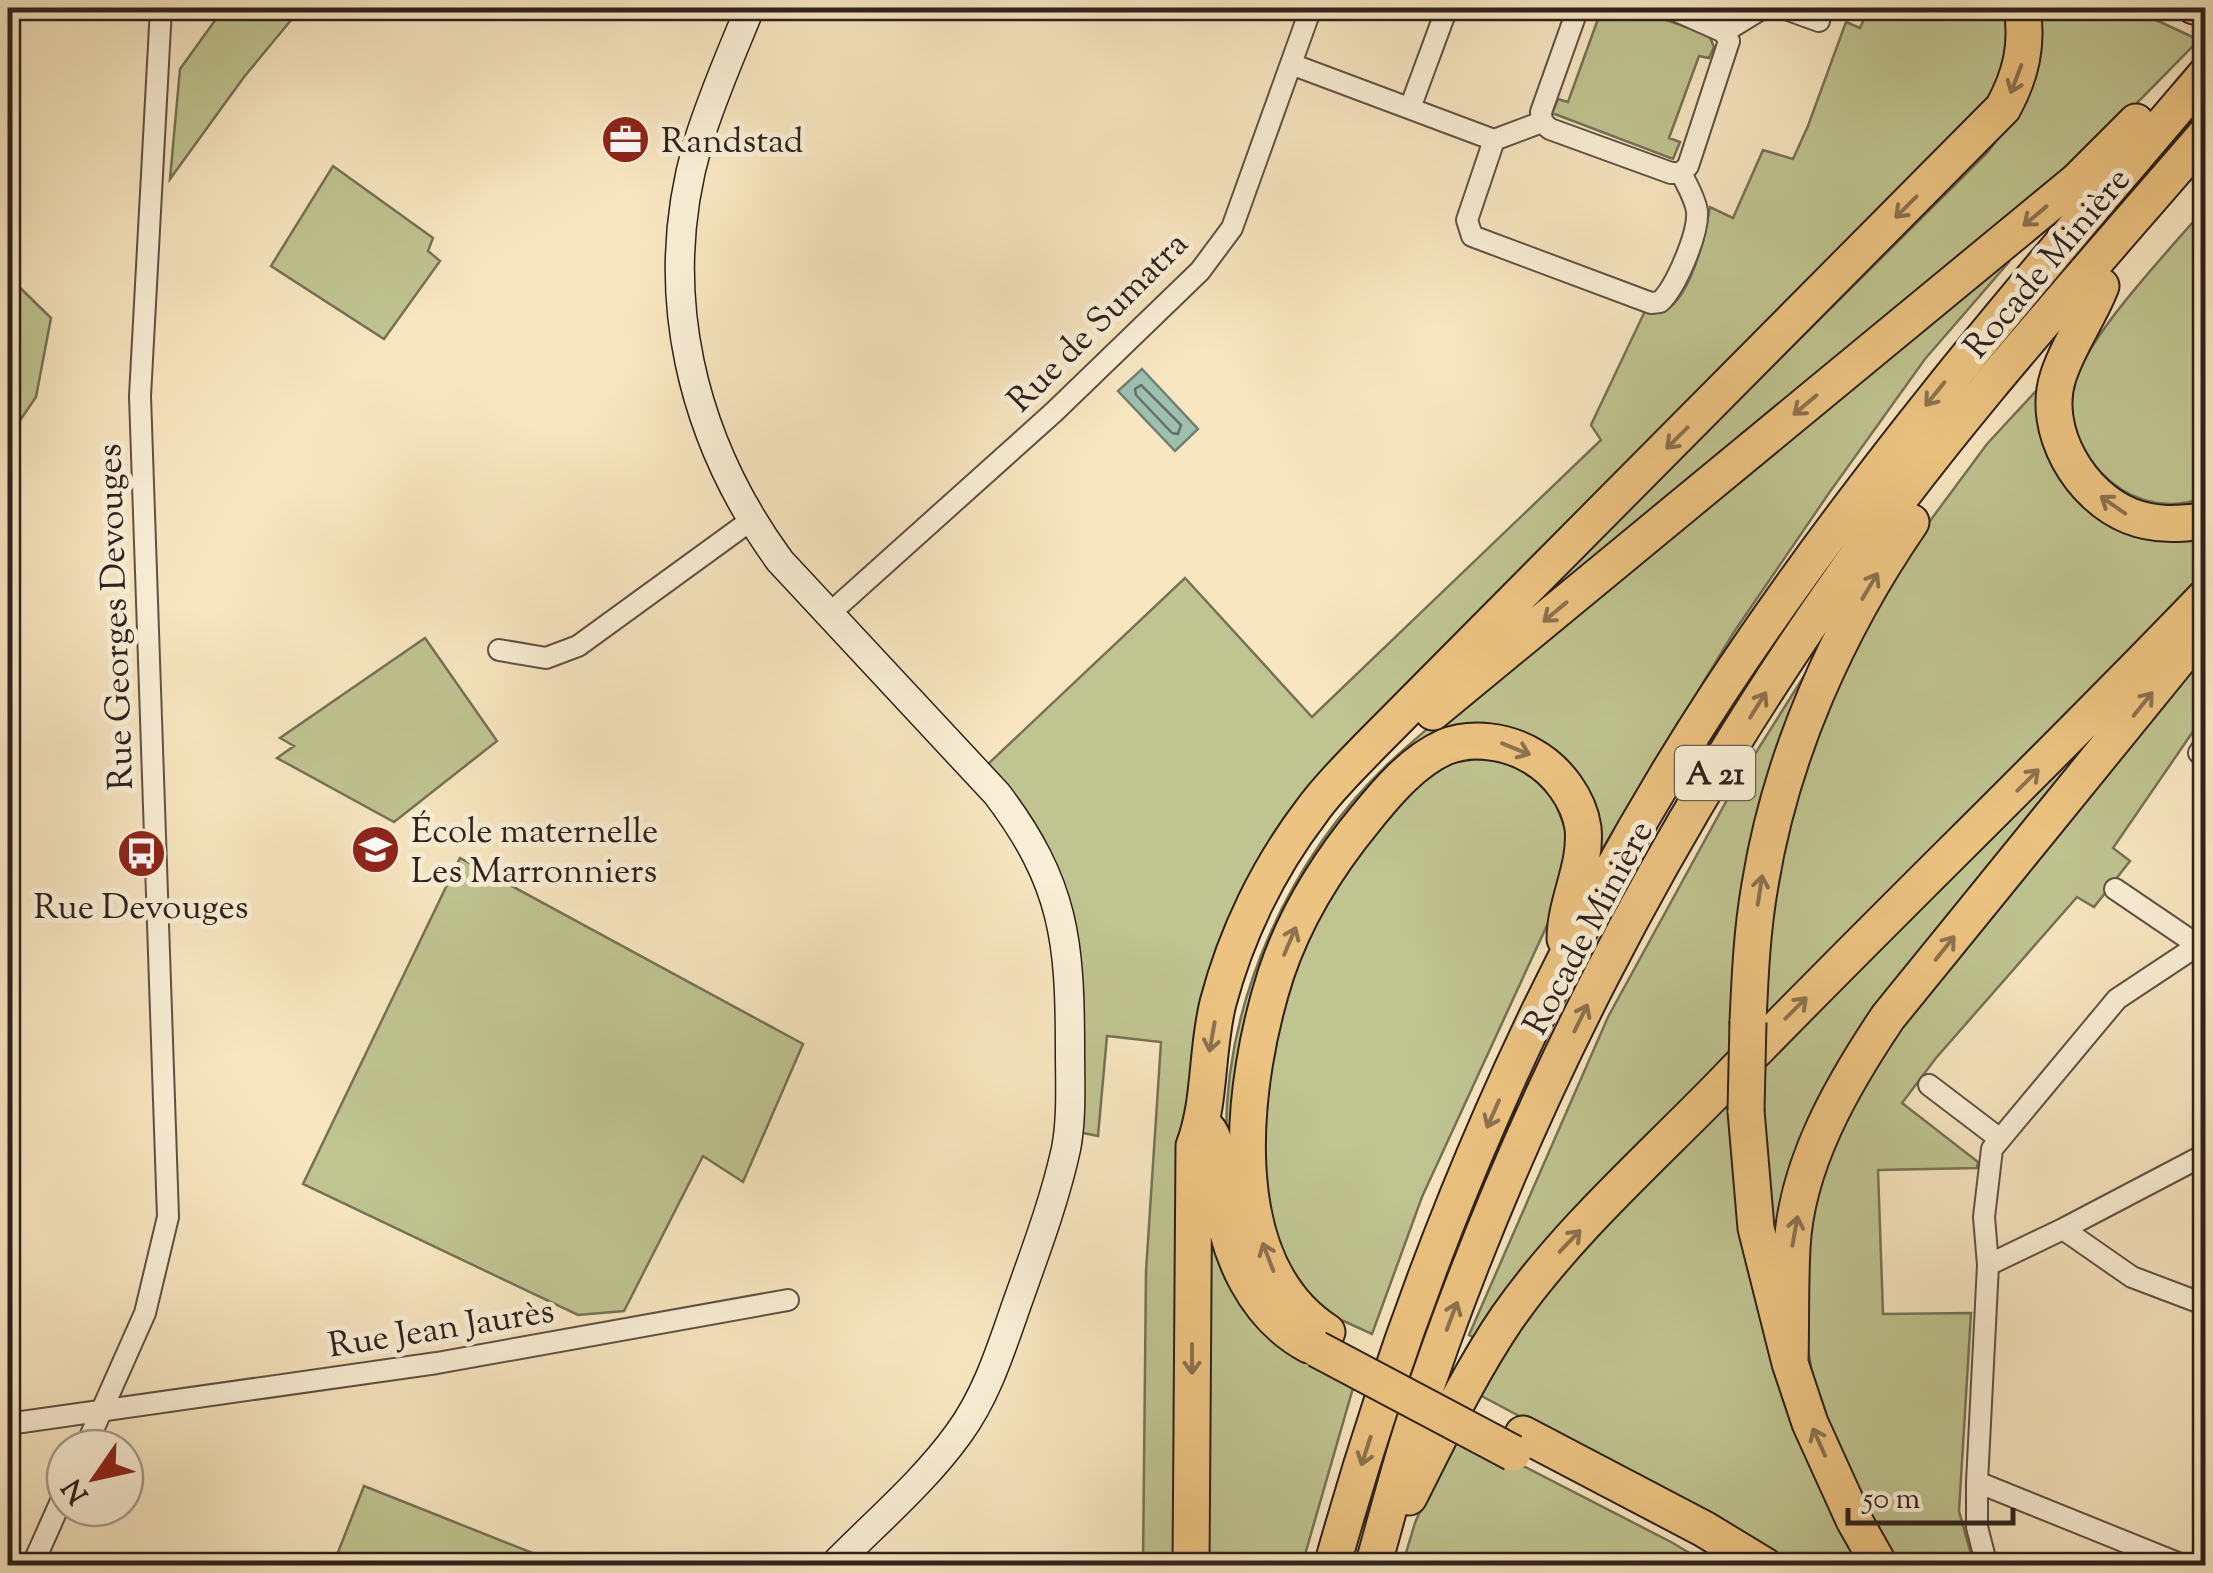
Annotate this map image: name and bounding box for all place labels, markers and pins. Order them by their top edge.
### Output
office icon: Randstad [600,114,652,166]
place label: Randstad [661,118,804,169]
place label: École maternelle Les Marronniers [411,808,658,899]
school or university icon: École maternelle Les Marronniers [350,824,402,876]
bus stop icon: Rue Devouges [115,828,167,880]
place label: Rue Devouges [33,884,249,935]

